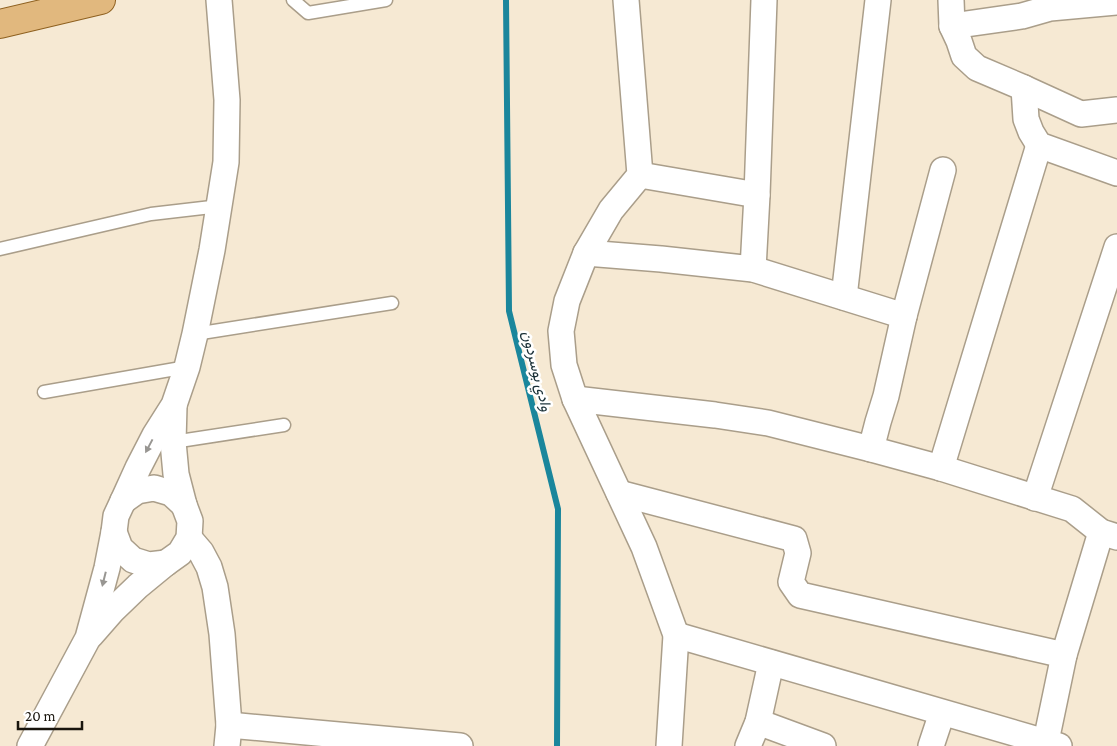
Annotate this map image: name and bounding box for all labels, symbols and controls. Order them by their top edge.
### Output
water label: وادي بوسردون [515,329,555,414]
one-way arrow [145,439,153,453]
one-way arrow [100,572,108,587]
scale bar [18,698,81,730]
text: 20 m [25,708,56,724]

